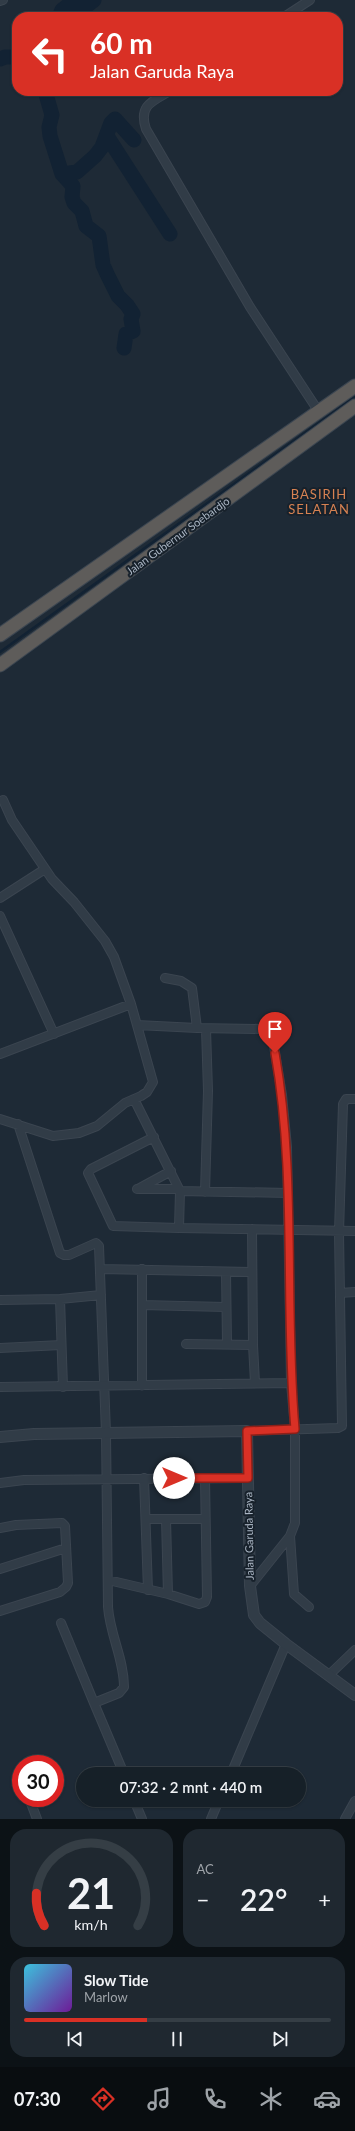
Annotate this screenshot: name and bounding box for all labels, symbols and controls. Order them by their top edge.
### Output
text: 60 m [90,26,153,60]
icon: left [24,28,76,80]
text: Jalan Garuda Raya [90,60,234,82]
district label: BASIRIH SELATAN [288,486,350,517]
street label: Jalan Gubernur Soebardjo [124,494,232,577]
pin [258,1012,292,1053]
icon: arrive [264,1018,286,1040]
position arrow [153,1457,195,1499]
street label: Jalan Garuda Raya [241,1492,256,1580]
speed limit sign: 30 [12,1755,64,1807]
text: 07:32 · 2 mnt · 440 m [120,1778,262,1796]
text: AC [197,1861,214,1877]
text: 21 [67,1868,115,1918]
text: 22° [240,1881,287,1917]
text: − [197,1886,209,1913]
text: + [318,1886,331,1913]
text: km/h [75,1916,108,1933]
text: Slow Tide [84,1971,149,1989]
text: Marlow [84,1989,128,2005]
icon: previous [64,2028,86,2050]
icon: pause [166,2028,188,2050]
icon: next [269,2028,291,2050]
icon: directions [89,2085,117,2113]
icon: music [145,2085,173,2113]
icon: phone [201,2085,229,2113]
icon: climate [257,2085,285,2113]
icon: car [313,2085,341,2113]
text: 07:30 [14,2088,60,2110]

